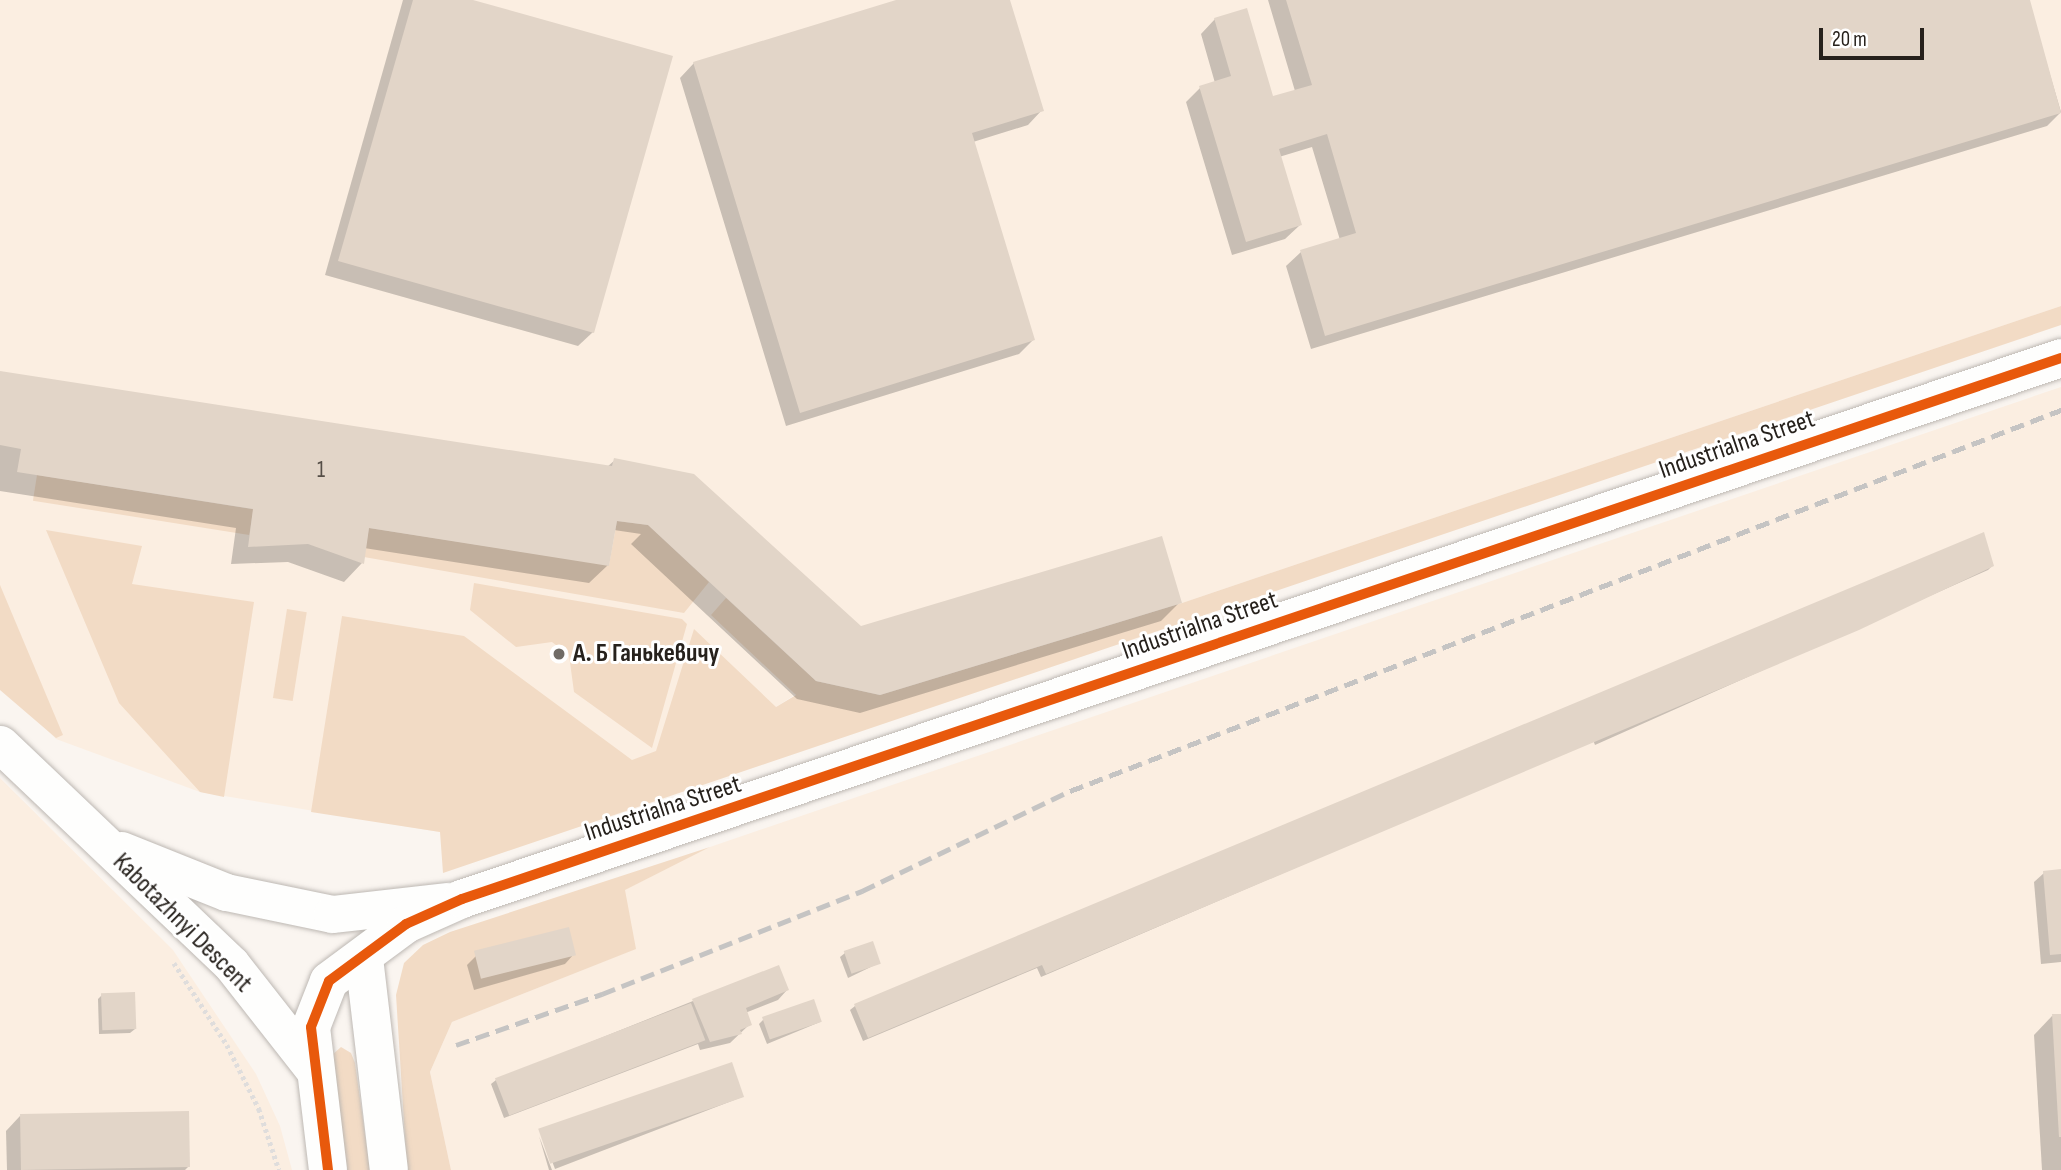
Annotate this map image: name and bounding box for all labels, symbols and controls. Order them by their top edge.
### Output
scale bar [1823,14,1928,58]
text: 20 m [1832,27,1867,52]
street label: Industrialna Street [1655,404,1819,486]
house number: 1 [317,456,325,484]
street label: Industrialna Street [1118,585,1282,667]
place label: А. Б Ганькевичу [573,638,719,670]
marker: А. Б Ганькевичу [551,646,567,662]
street label: Industrialna Street [581,769,745,849]
street label: Kabotazhnyi Descent [106,847,258,999]

